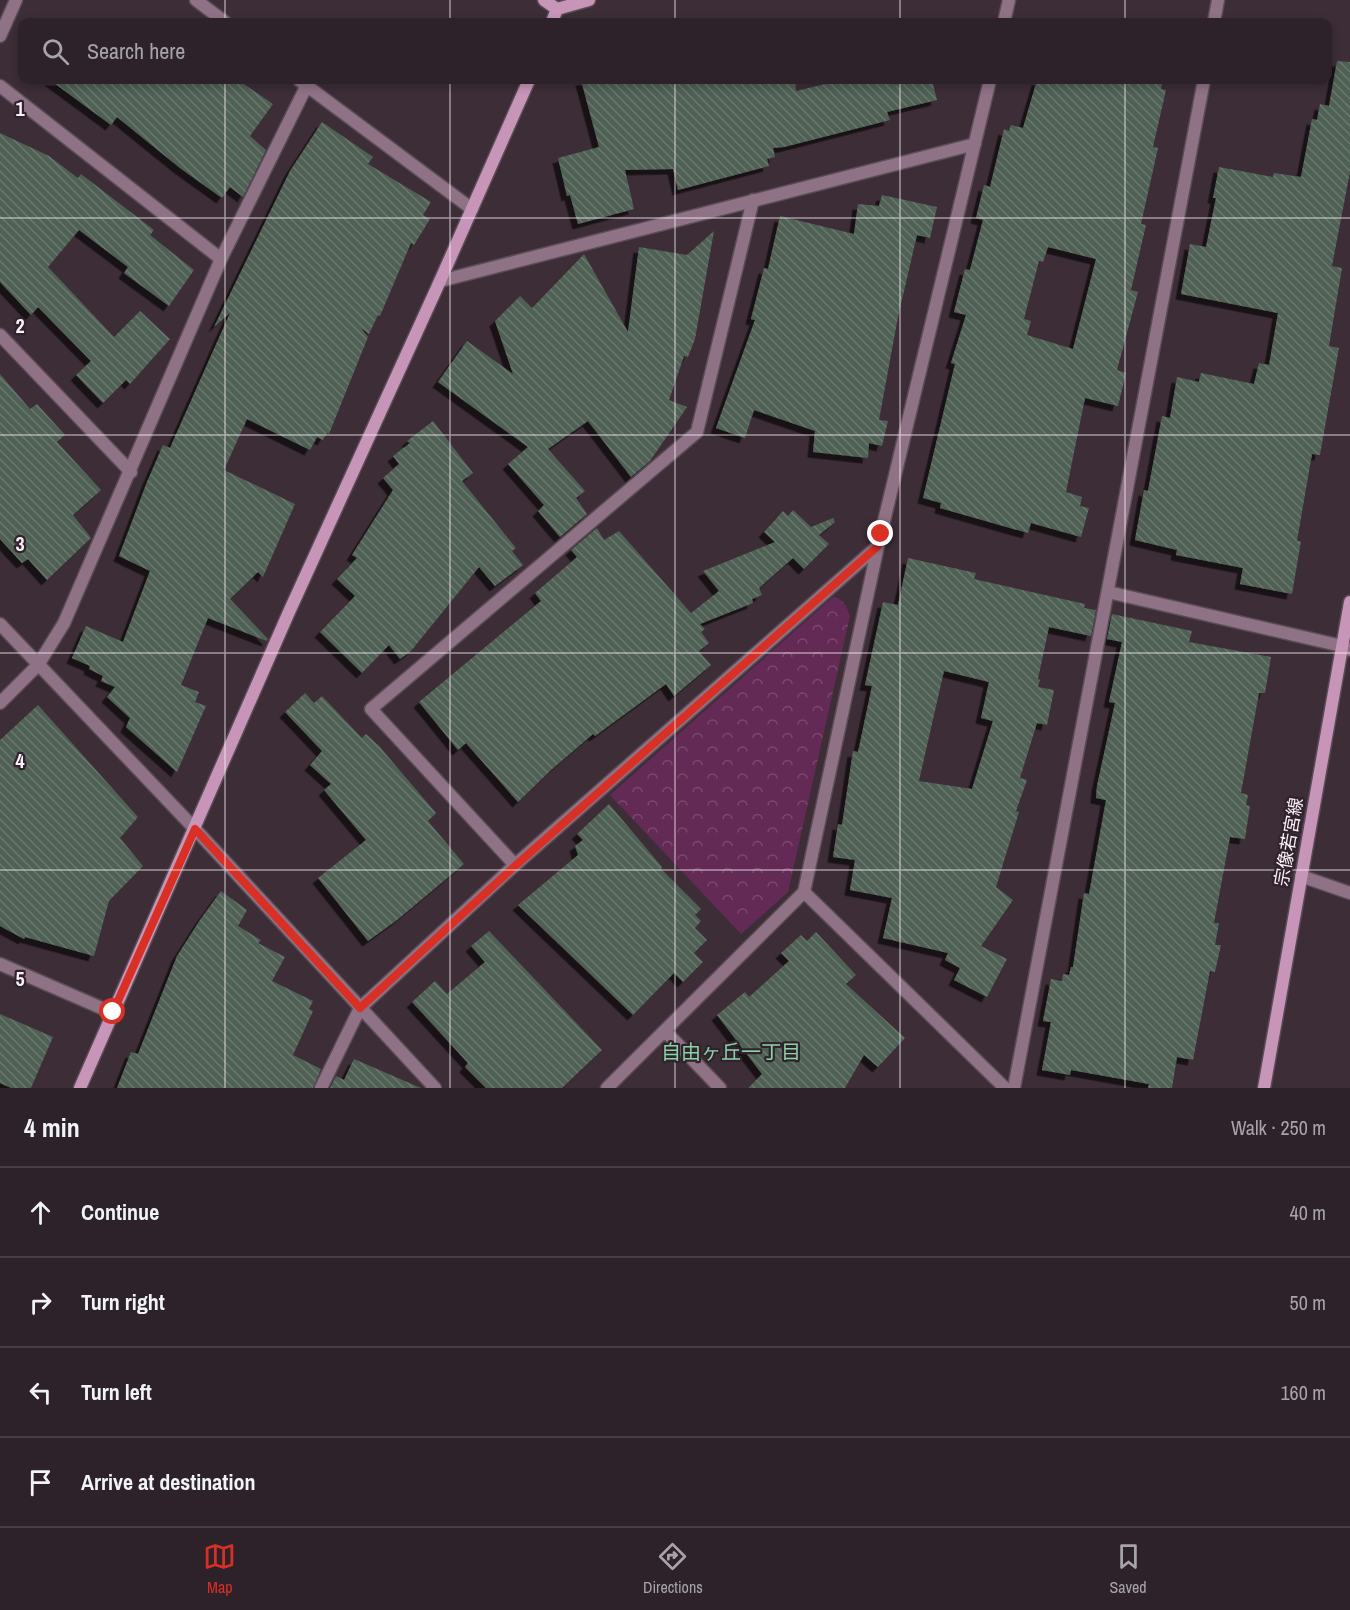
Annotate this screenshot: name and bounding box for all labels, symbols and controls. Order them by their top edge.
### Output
search box [18,18,1332,84]
icon: search [39,35,72,68]
text: Search here [87,36,185,66]
text: 1 [15,95,25,122]
text: 2 [15,312,25,339]
route end [867,520,893,546]
text: 3 [15,530,25,557]
text: 4 [15,747,25,774]
street label: 宗像若宮線 [1268,795,1309,888]
text: 5 [15,965,25,992]
route start [99,998,125,1024]
district label: 自由ヶ丘一丁目 [661,1038,801,1065]
text: 4 min [24,1110,80,1145]
text: Walk · 250 m [1231,1114,1326,1141]
icon: ahead [24,1196,57,1229]
text: Continue [81,1197,159,1227]
text: 40 m [1290,1199,1326,1226]
icon: right [24,1286,57,1319]
text: Turn right [81,1287,165,1317]
text: 50 m [1290,1289,1326,1316]
icon: left [24,1376,57,1409]
text: Turn left [81,1377,152,1407]
text: 160 m [1280,1379,1326,1406]
icon: arrive [24,1466,57,1499]
text: Arrive at destination [81,1467,255,1497]
tab: Map [203,1540,236,1598]
tab: Directions [643,1540,703,1598]
tab: Saved [1109,1540,1147,1598]

